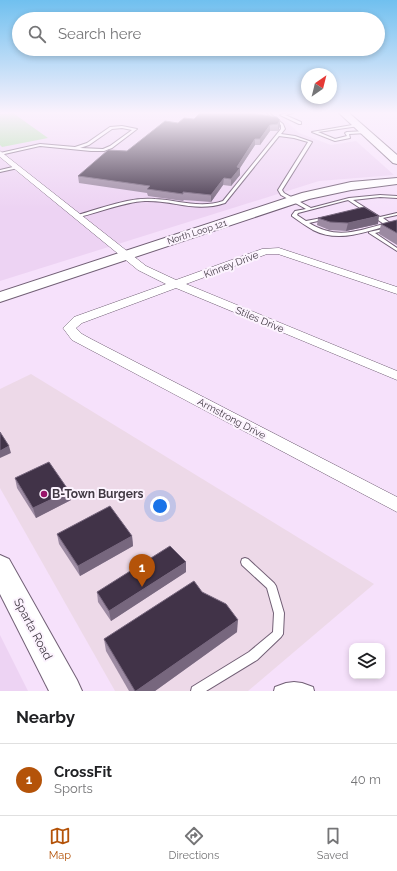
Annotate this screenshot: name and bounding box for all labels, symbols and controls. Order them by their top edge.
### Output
search box [12,12,385,56]
icon: search [26,23,48,45]
text: Search here [58,25,141,43]
north arrow [301,68,337,104]
street label: North Loop 121 [166,218,228,246]
street label: Kinney Drive [202,249,260,280]
street label: Stiles Drive [234,304,286,335]
street label: Armstrong Drive [196,396,268,441]
place label: B-Town Burgers [52,487,144,501]
marker: B-Town Burgers [39,489,49,499]
your location [150,496,170,516]
pin: 1 [129,554,155,587]
street label: Sparta Road [11,596,55,662]
map controls [349,643,385,679]
button: layers [349,643,385,679]
text: Nearby [16,707,75,727]
text: CrossFit [54,763,112,781]
text: 1 [26,772,32,787]
text: 40 m [351,772,381,787]
text: Sports [54,781,93,796]
tab: Map [49,825,71,862]
tab: Directions [169,825,219,862]
tab: Saved [317,825,348,862]

